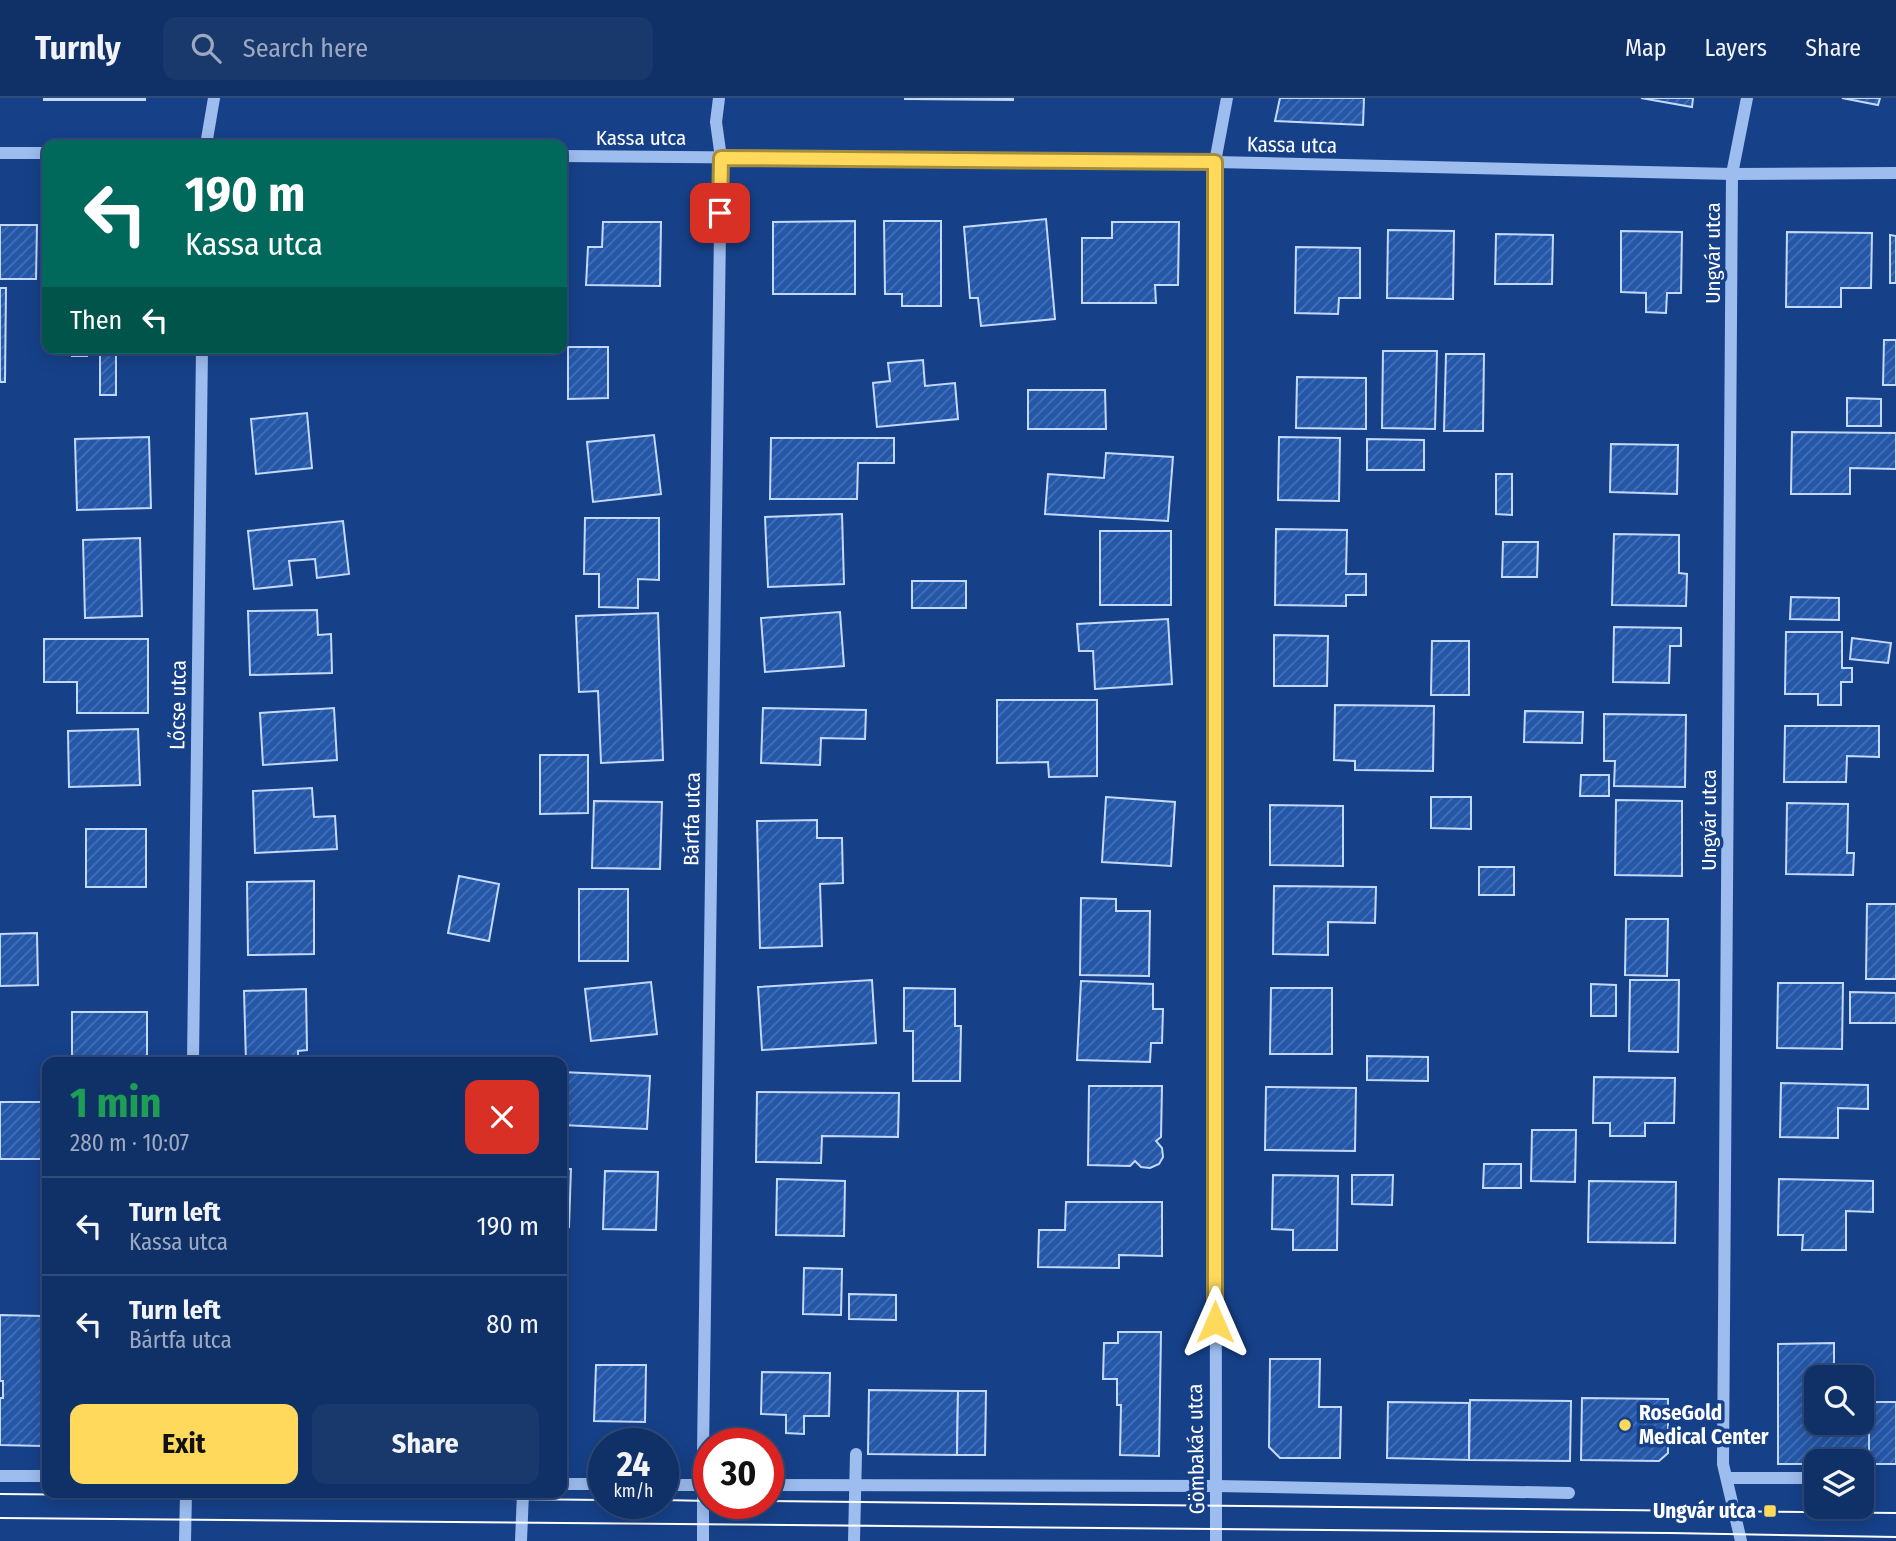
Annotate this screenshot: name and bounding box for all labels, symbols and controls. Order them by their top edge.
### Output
search box [163,17,653,80]
text: Turnly [35,28,121,68]
icon: search [187,29,225,67]
text: Search here [243,33,368,64]
text: Map [1625,34,1667,62]
text: Layers [1705,34,1767,62]
text: Share [1805,34,1861,62]
street label: Kassa utca [596,125,686,151]
street label: Kassa utca [1247,131,1337,159]
text: 190 m [185,165,305,224]
icon: left [70,168,161,259]
pin [690,183,750,243]
icon: arrive [701,194,739,232]
street label: Ungvár utca [1700,202,1726,304]
text: Kassa utca [185,225,323,263]
icon: left [136,301,174,339]
text: Then [70,305,122,336]
street label: Lőcse utca [164,660,192,750]
street label: Ungvár utca [1696,769,1722,871]
street label: Bártfa utca [678,772,706,866]
text: 1 min [70,1078,161,1128]
button: close [465,1080,539,1154]
text: 280 m · 10:07 [70,1129,189,1157]
text: Turn left [129,1197,221,1228]
icon: left [70,1207,108,1245]
text: 190 m [477,1211,539,1242]
text: Kassa utca [129,1228,228,1256]
position arrow [1178,1285,1252,1359]
text: Turn left [129,1295,221,1326]
icon: left [70,1305,108,1343]
text: 80 m [486,1309,539,1340]
text: Bártfa utca [129,1326,232,1354]
map controls [1804,1365,1874,1519]
button: search [1804,1365,1874,1435]
street label: Gömbakác utca [1182,1383,1210,1515]
place label: RoseGold Medical Center [1639,1400,1769,1450]
button: Exit [70,1404,298,1484]
button: Share [312,1404,539,1484]
marker: RoseGold Medical Center [1617,1417,1633,1433]
speed limit sign: 30 [693,1428,784,1519]
text: 24 [617,1443,650,1485]
button: layers [1804,1449,1874,1519]
text: km/h [613,1480,654,1502]
place label: Ungvár utca [1653,1498,1756,1524]
marker: Ungvár utca [1762,1503,1778,1519]

